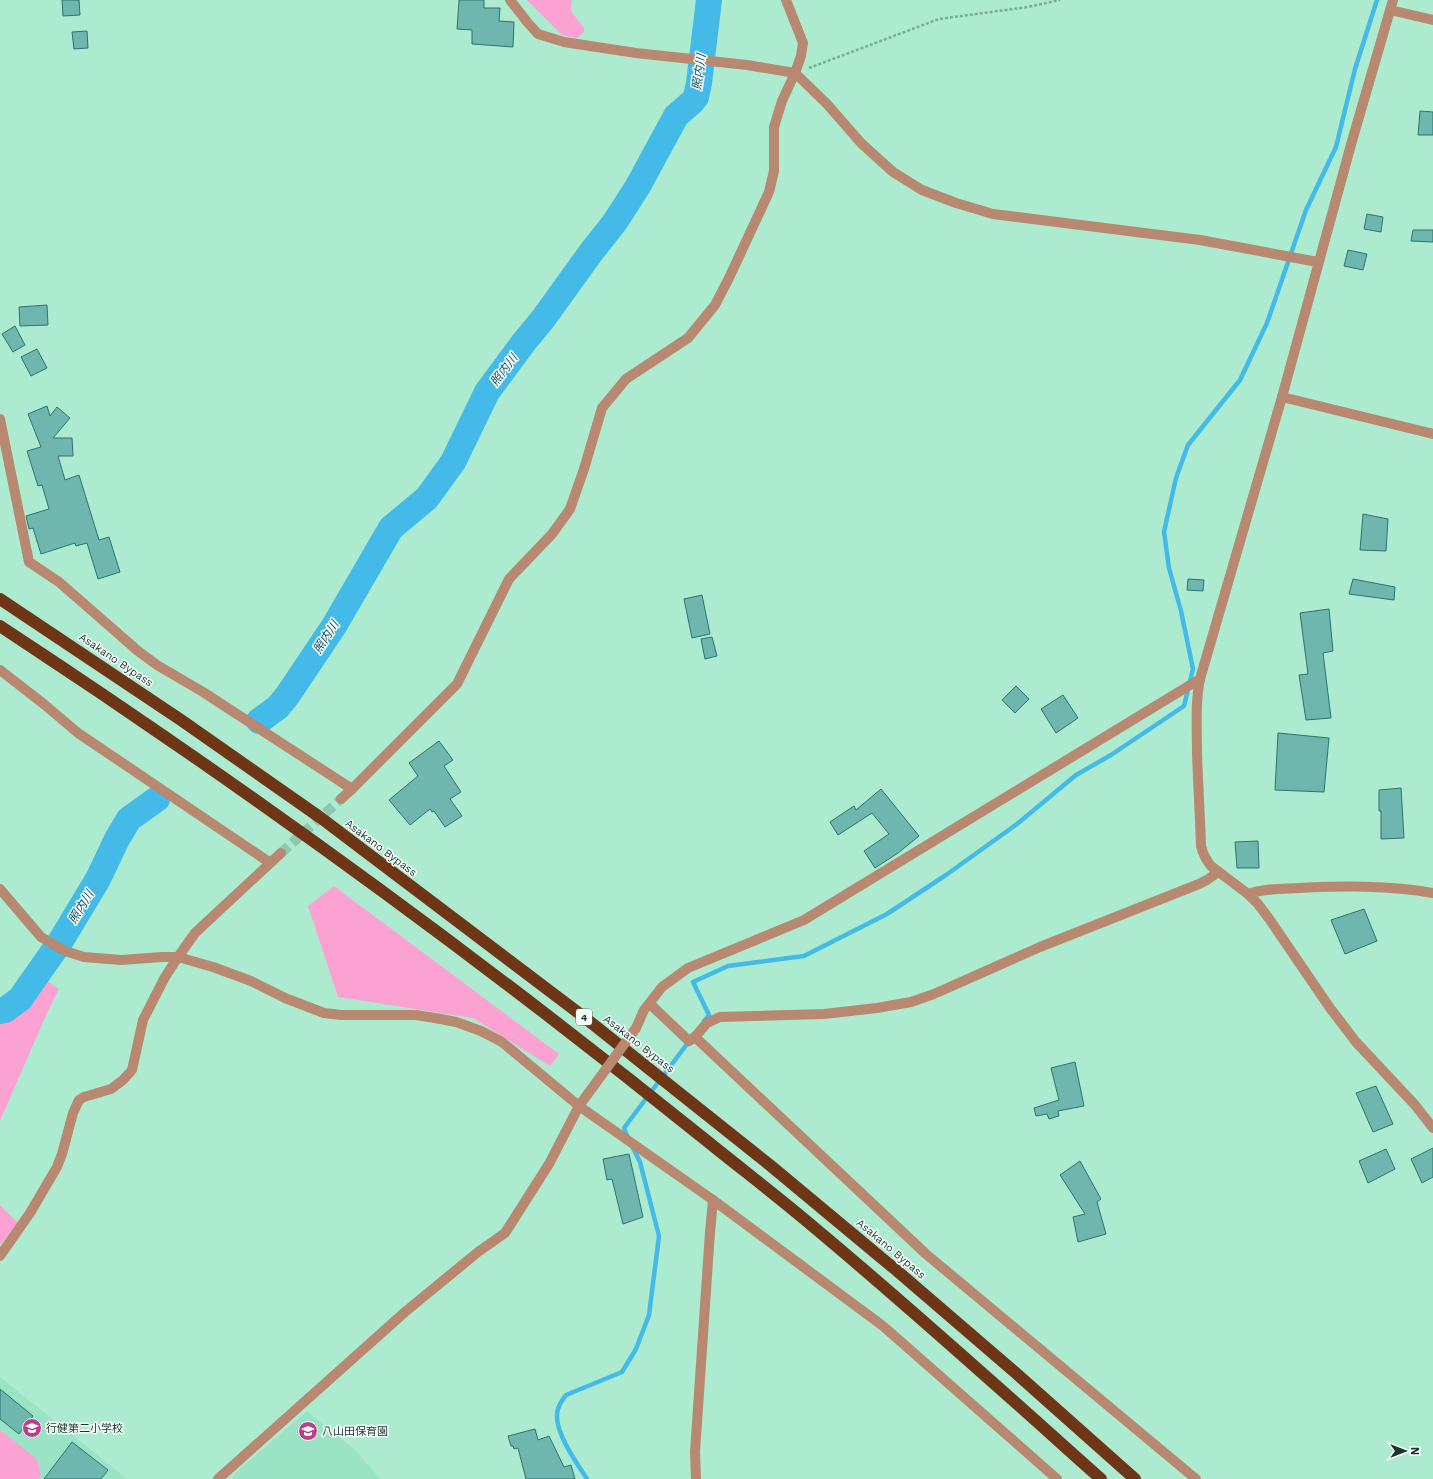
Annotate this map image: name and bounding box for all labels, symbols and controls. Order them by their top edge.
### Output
water label: 照内川 [690,51,709,91]
water label: 照内川 [488,350,522,389]
water label: 照内川 [310,616,343,656]
street label: Asakano Bypass [77,630,156,690]
street label: Asakano Bypass [343,817,420,879]
water label: 照内川 [66,886,98,926]
road number: 4 [576,1009,592,1025]
street label: Asakano Bypass [601,1012,677,1076]
street label: Asakano Bypass [854,1216,928,1282]
school or university icon: 行健第二小学校 [21,1417,43,1439]
school or university icon: 八山田保育園 [297,1420,319,1442]
place label: 行健第二小学校 [46,1422,123,1435]
place label: 八山田保育園 [322,1425,388,1438]
north arrow [1385,1431,1425,1471]
text: N [1408,1447,1421,1455]

